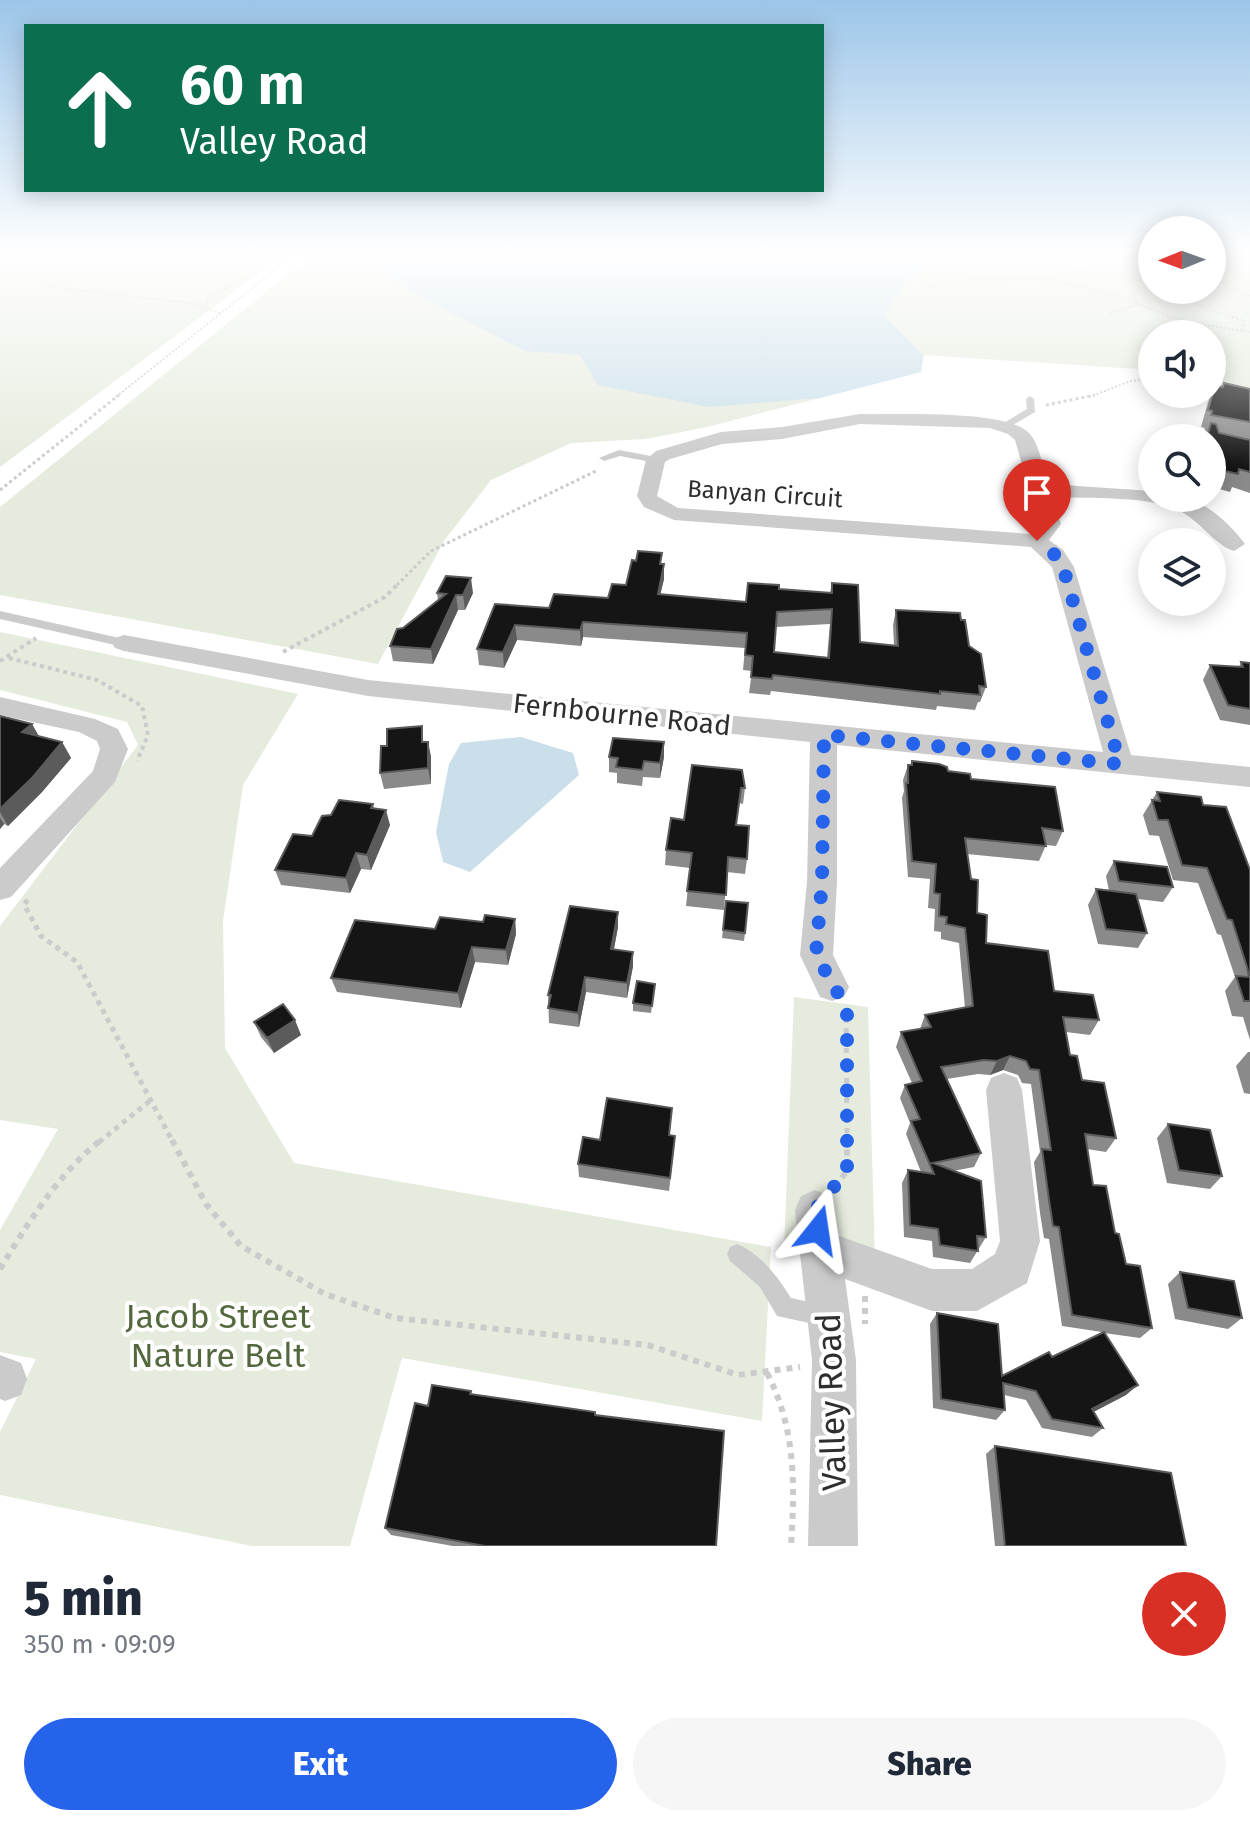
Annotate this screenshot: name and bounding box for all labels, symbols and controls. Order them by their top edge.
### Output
text: 60 m [180,52,305,119]
icon: ahead [48,56,152,160]
text: Valley Road [180,120,368,164]
north arrow [1138,216,1226,304]
map controls [1138,216,1226,616]
button: sound [1138,320,1226,408]
button: search [1138,424,1226,512]
pin [1003,459,1071,541]
icon: arrive [1015,471,1059,515]
street label: Banyan Circuit [686,475,844,513]
button: layers [1138,528,1226,616]
street label: Fernbourne Road [511,687,733,742]
position arrow [776,1188,860,1272]
park label: Jacob Street Nature Belt [125,1296,312,1376]
street label: Valley Road [808,1312,855,1492]
text: 5 min [24,1570,143,1628]
button: close [1142,1572,1226,1656]
text: 350 m · 09:09 [24,1629,176,1660]
button: Exit [24,1718,617,1810]
button: Share [633,1718,1226,1810]

